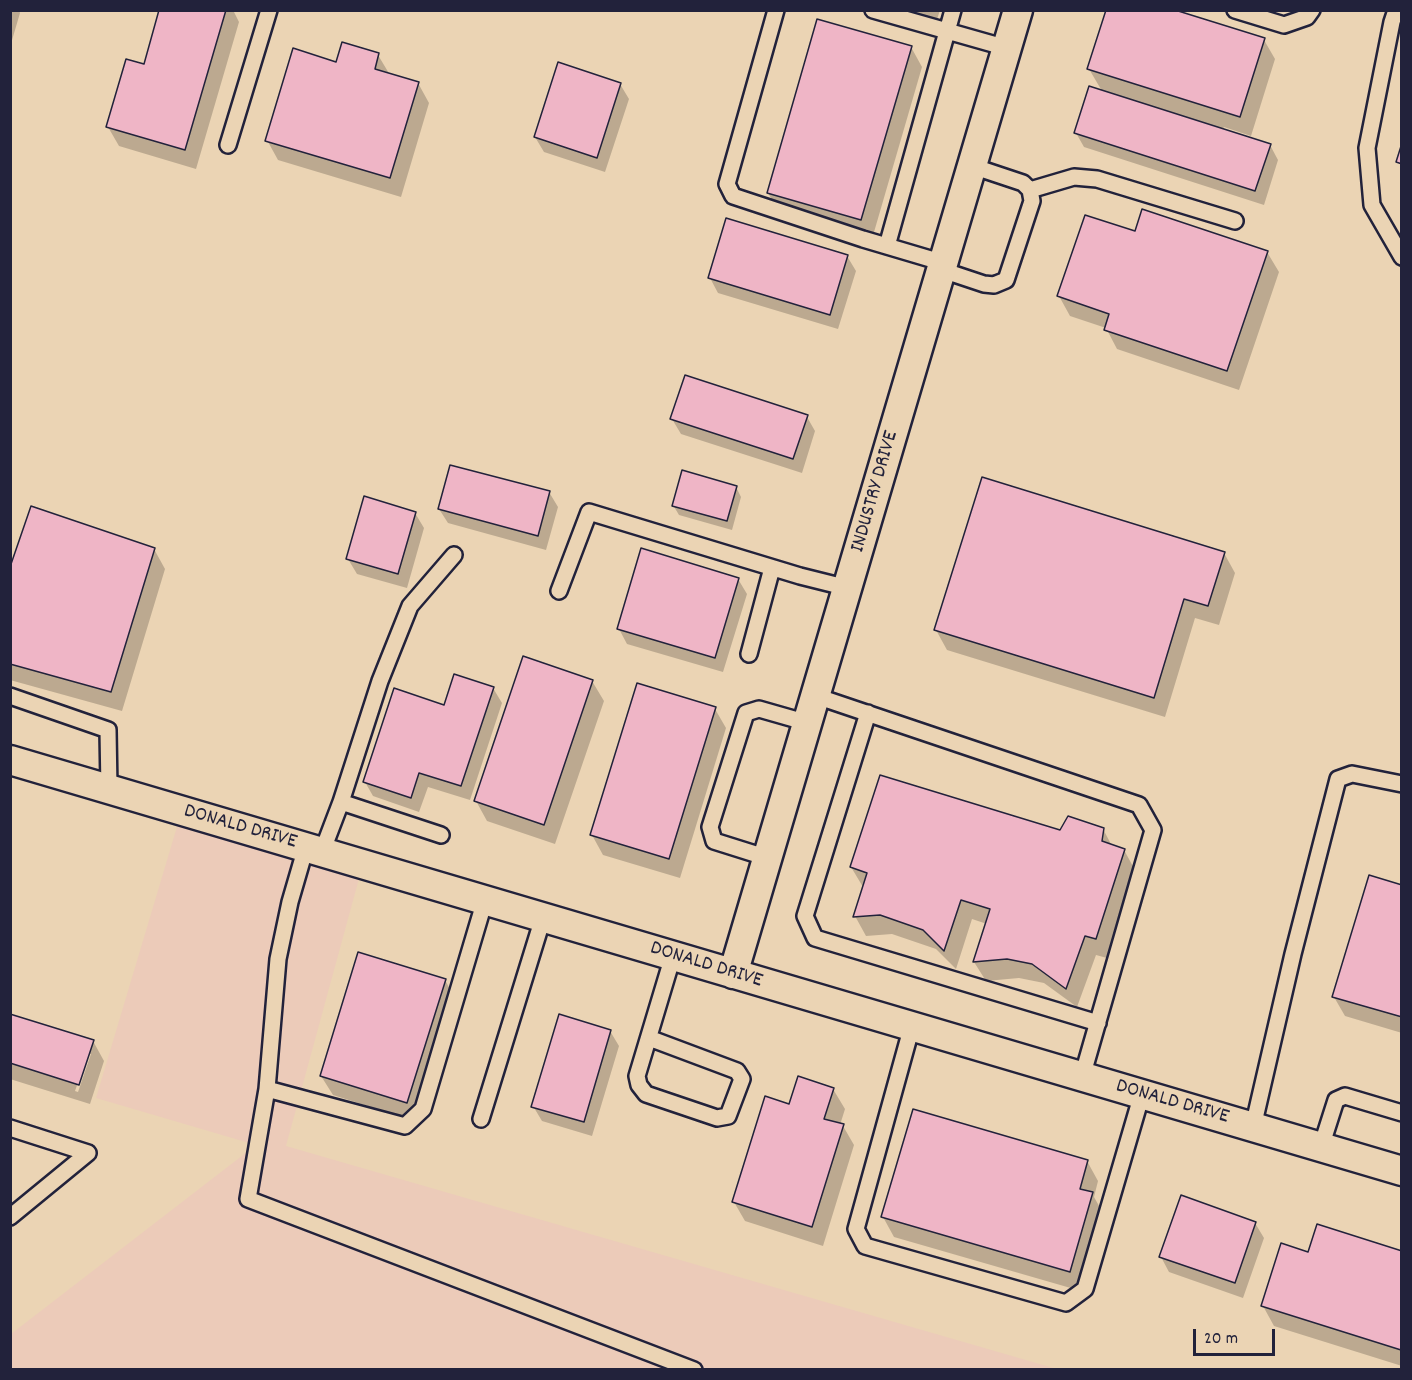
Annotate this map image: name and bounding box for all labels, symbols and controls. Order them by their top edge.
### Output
street label: INDUSTRY DRIVE [847,428,905,556]
street label: DONALD DRIVE [181,800,299,856]
street label: DONALD DRIVE [647,937,765,995]
street label: DONALD DRIVE [1113,1075,1231,1131]
scale bar [1196,1317,1278,1355]
text: 20 m [1204,1327,1238,1352]

